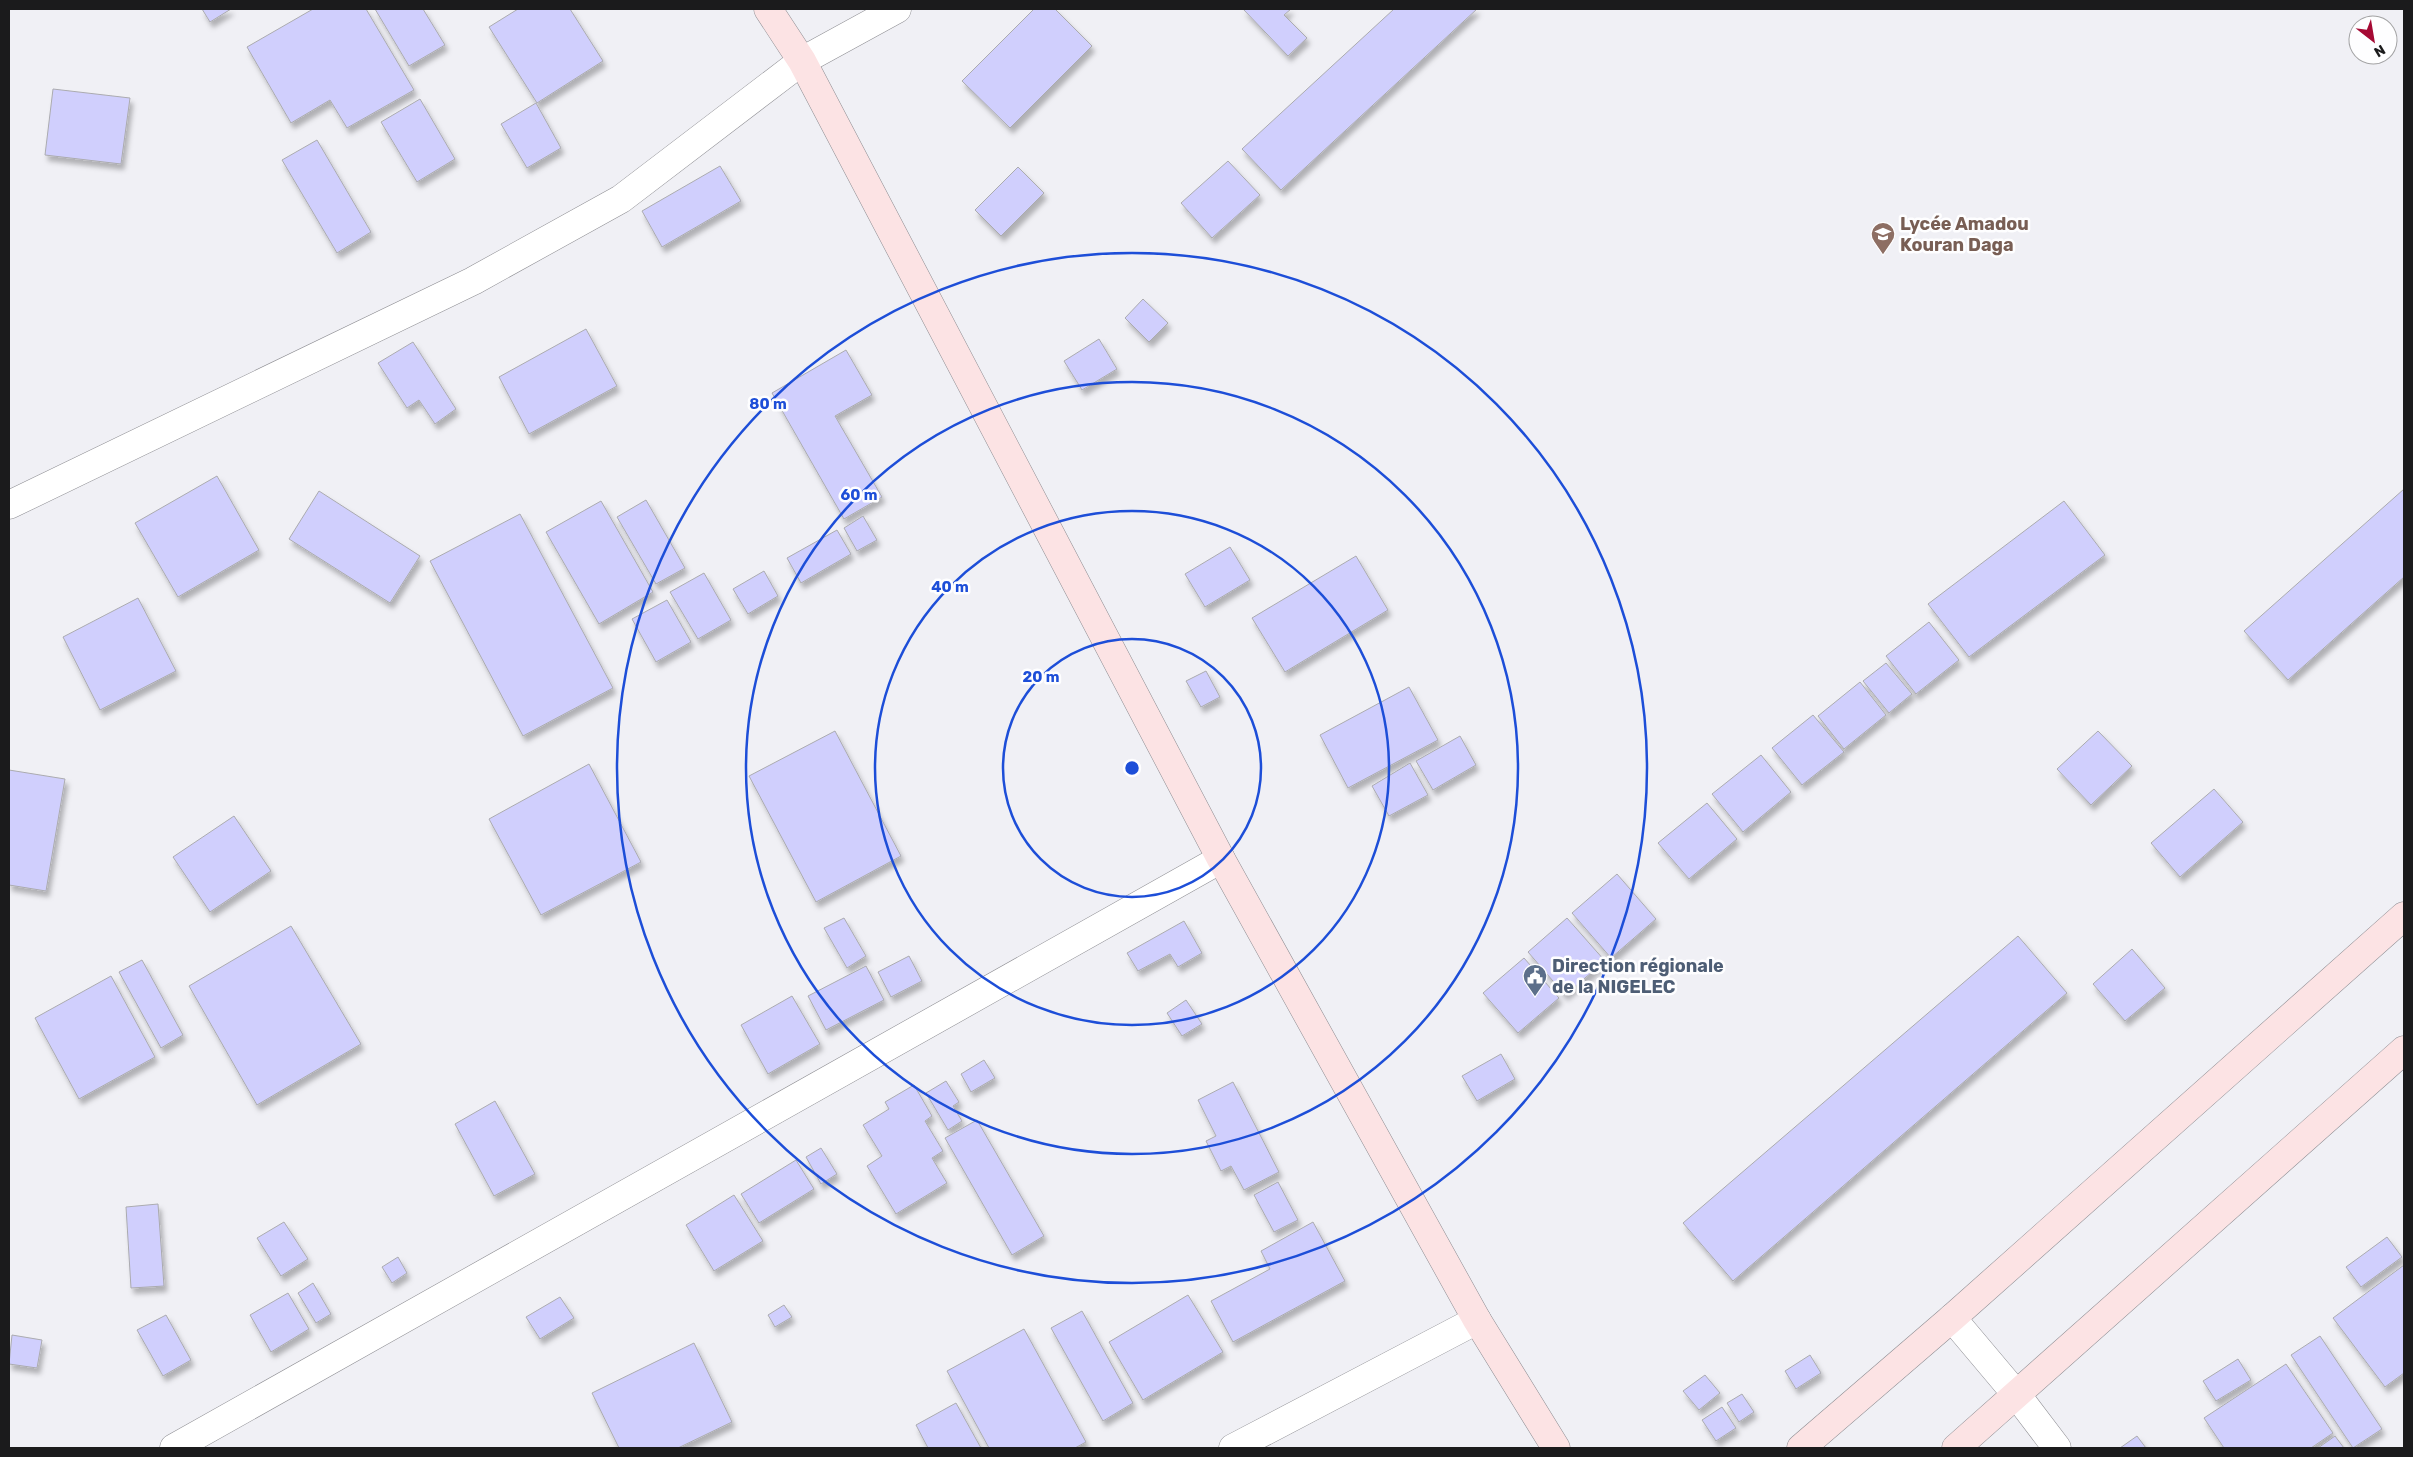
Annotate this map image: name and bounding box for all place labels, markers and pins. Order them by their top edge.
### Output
place label: Lycée Amadou Kouran Daga [1900,213,2029,256]
school or university icon: Lycée Amadou Kouran Daga [1870,221,1896,255]
centre of rings [1123,759,1141,777]
place label: Direction régionale de la NIGELEC [1552,955,1724,998]
public building icon: Direction régionale de la NIGELEC [1522,963,1548,997]

